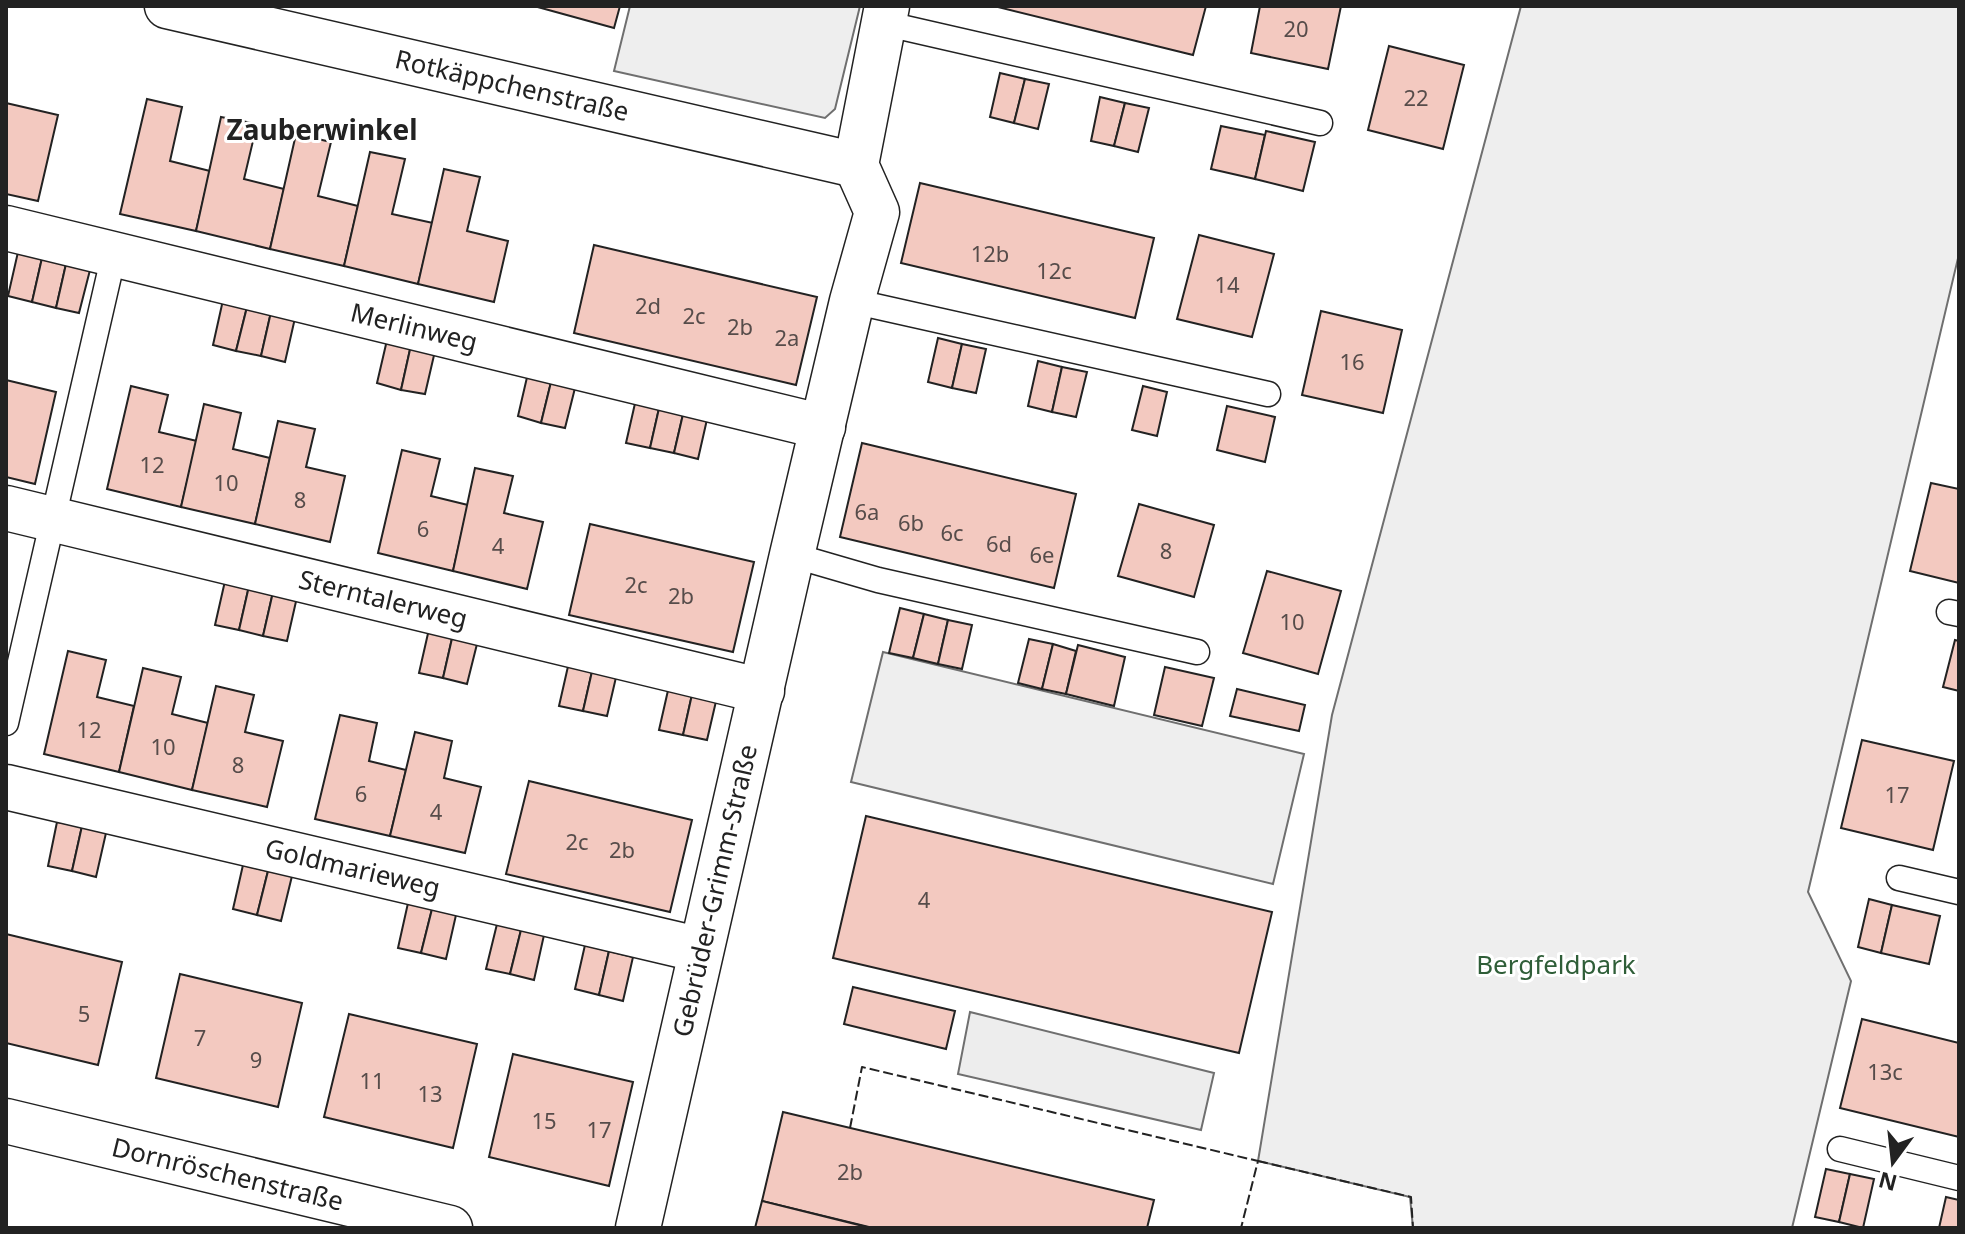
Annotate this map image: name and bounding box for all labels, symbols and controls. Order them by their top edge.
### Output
house number: 20 [1283,13,1309,43]
street label: Rotkäppchenstraße [392,40,633,129]
house number: 22 [1403,82,1429,112]
district label: Zauberwinkel [226,110,418,148]
house number: 12b [971,238,1009,268]
house number: 12c [1036,255,1072,285]
house number: 14 [1214,269,1240,299]
house number: 2d [635,290,661,320]
street label: Merlinweg [347,294,482,359]
house number: 2c [682,300,706,330]
house number: 2b [727,311,753,341]
house number: 2a [775,322,799,352]
house number: 16 [1339,346,1365,376]
house number: 12 [139,449,165,479]
house number: 10 [213,467,239,497]
house number: 8 [294,484,306,514]
house number: 6a [855,496,879,526]
house number: 6b [898,507,924,537]
house number: 6 [417,513,429,543]
house number: 6c [940,517,964,547]
house number: 6d [986,528,1012,558]
house number: 4 [492,530,505,560]
house number: 8 [1160,535,1172,565]
house number: 6e [1030,539,1055,569]
street label: Sterntalerweg [295,561,471,636]
house number: 2c [624,569,648,599]
house number: 2b [668,580,694,610]
house number: 10 [1279,606,1305,636]
house number: 12 [76,714,102,744]
house number: 10 [150,731,176,761]
street label: Gebrüder-Grimm-Straße [663,741,765,1040]
house number: 8 [232,749,244,779]
house number: 6 [355,778,367,808]
house number: 17 [1884,779,1910,809]
house number: 4 [430,796,443,826]
house number: 2c [565,826,589,856]
street label: Goldmarieweg [262,829,444,905]
house number: 2b [609,834,635,864]
house number: 4 [918,884,931,914]
park label: Bergfeldpark [1476,946,1636,982]
house number: 5 [78,998,90,1028]
house number: 7 [194,1022,206,1052]
house number: 9 [250,1044,262,1074]
house number: 13c [1867,1056,1903,1086]
house number: 11 [359,1065,385,1095]
house number: 13 [417,1078,443,1108]
house number: 15 [531,1105,557,1135]
house number: 17 [586,1114,612,1144]
north arrow [1853,1122,1933,1202]
street label: Dornröschenstraße [108,1128,347,1219]
house number: 2b [837,1156,863,1186]
text: N [1875,1165,1900,1199]

